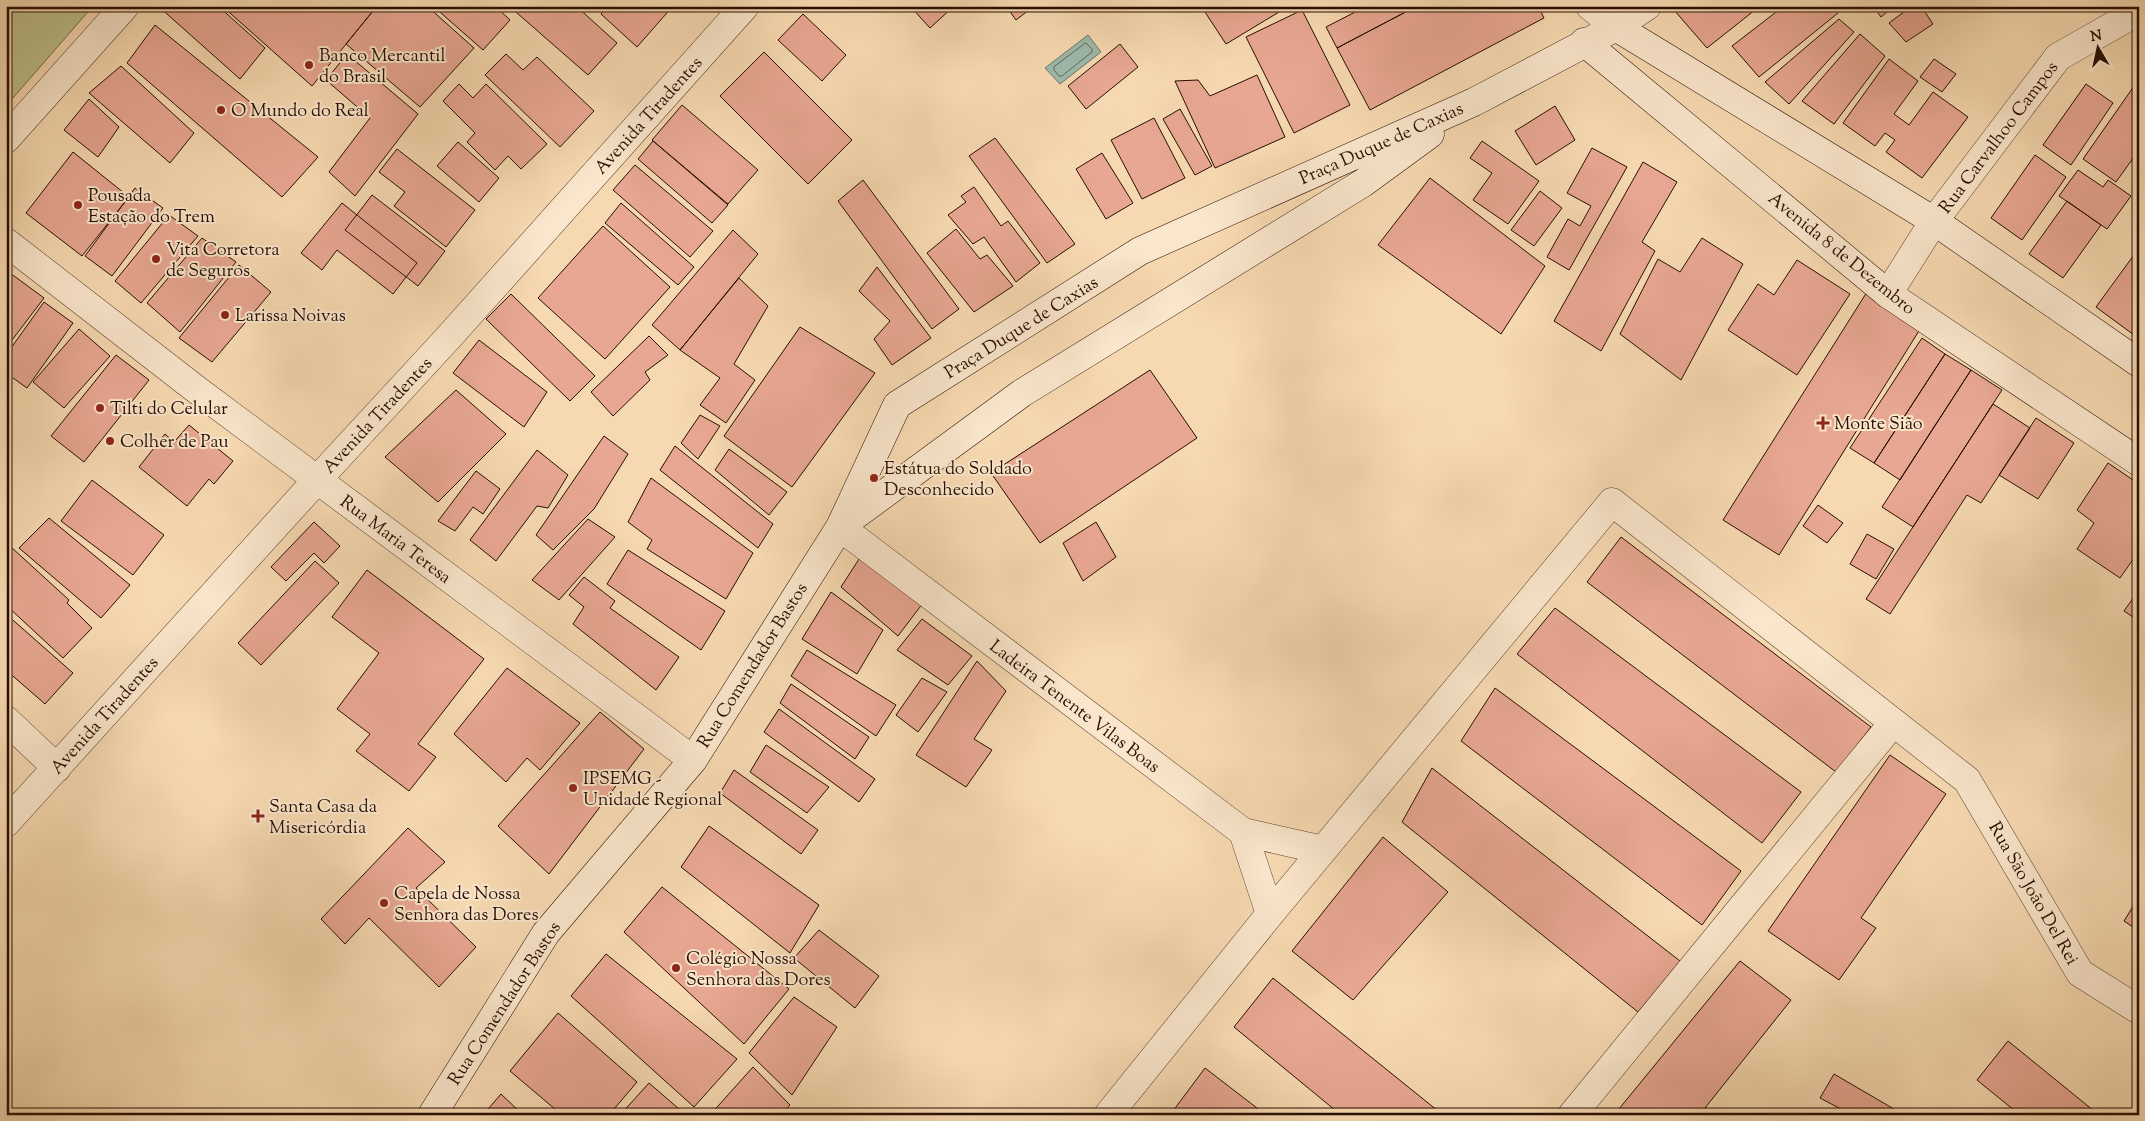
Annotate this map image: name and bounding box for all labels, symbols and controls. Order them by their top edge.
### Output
north arrow [2072,22,2122,72]
text: N [2089,26,2103,48]
place label: Banco Mercantil do Brasil [319,44,446,91]
street label: Avenida Tiradentes [589,52,710,181]
street label: Rua Carvalhoo Campos [1934,57,2066,220]
marker: Banco Mercantil do Brasil [303,59,315,71]
street label: Praça Duque de Caxias [1296,97,1468,193]
place label: O Mundo do Real [231,99,369,125]
marker: O Mundo do Real [215,104,227,116]
place label: Pousada Estação do Trem [88,184,215,231]
street label: Avenida 8 de Dezembro [1761,187,1920,322]
marker: Pousada Estação do Trem [72,199,84,211]
place label: Vita Corretora de Seguros [166,238,279,285]
marker: Vita Corretora de Seguros [150,253,162,265]
street label: Praça Duque de Caxias [940,271,1104,387]
place label: Larissa Noivas [235,304,346,330]
marker: Larissa Noivas [219,309,231,321]
street label: Avenida Tiradentes [317,352,439,480]
place label: Tilti do Celular [110,397,228,423]
marker: Tilti do Celular [94,402,106,414]
place label: Monte Sião [1834,412,1923,438]
marker: Monte Sião [1816,416,1830,430]
place label: Colher de Pau [120,430,229,456]
marker: Colher de Pau [104,435,116,447]
place label: Estátua do Soldado Desconhecido [884,457,1032,504]
marker: Estátua do Soldado Desconhecido [868,472,880,484]
street label: Rua Maria Teresa [334,490,456,591]
street label: Rua Comendador Bastos [692,578,815,754]
street label: Ladeira Tenente Vilas Boas [983,635,1165,780]
street label: Avenida Tiradentes [45,652,166,781]
place label: IPSEMG - Unidade Regional [583,767,722,814]
marker: IPSEMG - Unidade Regional [567,782,579,794]
place label: Santa Casa da Misericórdia [269,795,377,842]
marker: Santa Casa da Misericórdia [251,809,265,823]
street label: Rua São João Del Rei [1981,818,2084,970]
place label: Capela de Nossa Senhora das Dores [394,882,539,929]
marker: Capela de Nossa Senhora das Dores [378,897,390,909]
street label: Rua Comendador Bastos [443,917,569,1091]
place label: Colégio Nossa Senhora das Dores [686,947,831,994]
marker: Colégio Nossa Senhora das Dores [670,962,682,974]

